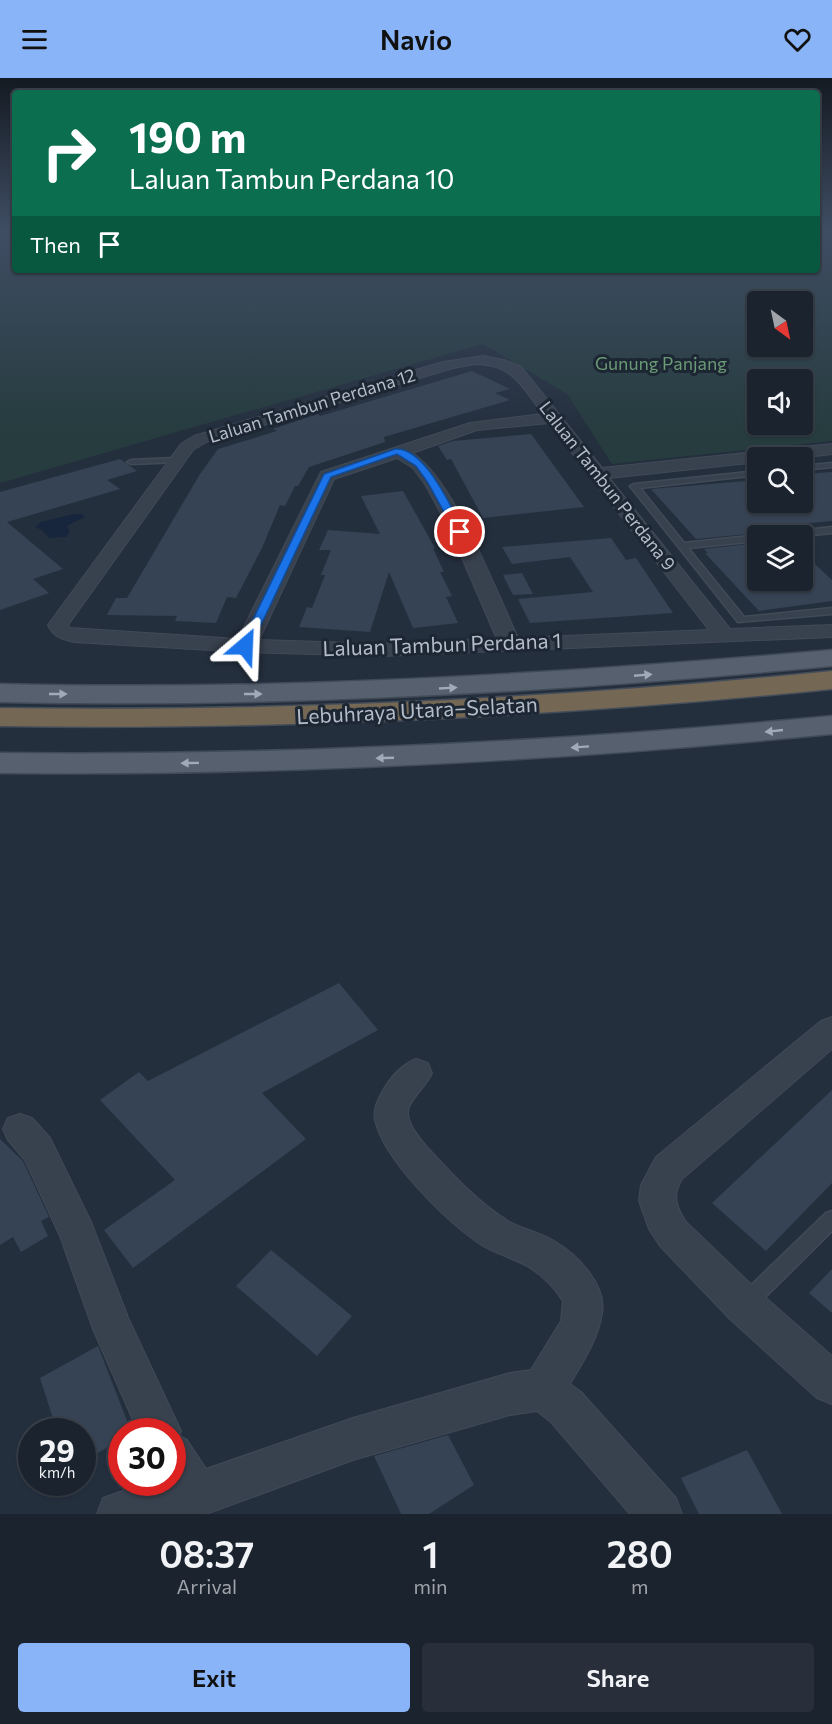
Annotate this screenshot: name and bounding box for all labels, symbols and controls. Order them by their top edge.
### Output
icon: menu [18,23,51,56]
text: Navio [380,23,452,56]
icon: heart [781,23,814,56]
text: 190 m [129,110,247,162]
icon: right [30,114,108,192]
text: Laluan Tambun Perdana 10 [129,162,454,195]
icon: arrive [93,228,126,261]
text: Then [30,231,81,258]
north arrow [747,291,813,357]
map controls [747,291,813,591]
park label: Gunung Panjang [595,352,727,374]
street label: Laluan Tambun Perdana 12 [206,363,418,447]
button: sound [747,369,813,435]
street label: Laluan Tambun Perdana 9 [535,397,681,574]
button: search [747,447,813,513]
pin [434,506,485,557]
icon: arrive [443,515,476,548]
button: layers [747,525,813,591]
position arrow [213,614,277,678]
street label: Laluan Tambun Perdana 1 [322,627,562,660]
one-way arrow [633,670,652,680]
one-way arrow [439,683,458,692]
one-way arrow [49,689,68,699]
one-way arrow [244,689,263,699]
street label: Lebuhraya Utara–Selatan [296,691,538,728]
one-way arrow [764,726,783,736]
one-way arrow [570,743,589,752]
one-way arrow [375,754,394,763]
one-way arrow [180,758,199,768]
speed limit sign: 30 [108,1418,186,1496]
text: 29 [39,1431,75,1468]
text: km/h [39,1463,75,1481]
text: 08:37 [159,1531,254,1575]
text: 1 [423,1531,439,1575]
text: 280 [607,1531,673,1575]
text: Arrival [176,1574,237,1598]
text: min [414,1574,448,1598]
text: m [631,1574,648,1598]
button: Exit [18,1643,410,1712]
button: Share [422,1643,814,1712]

